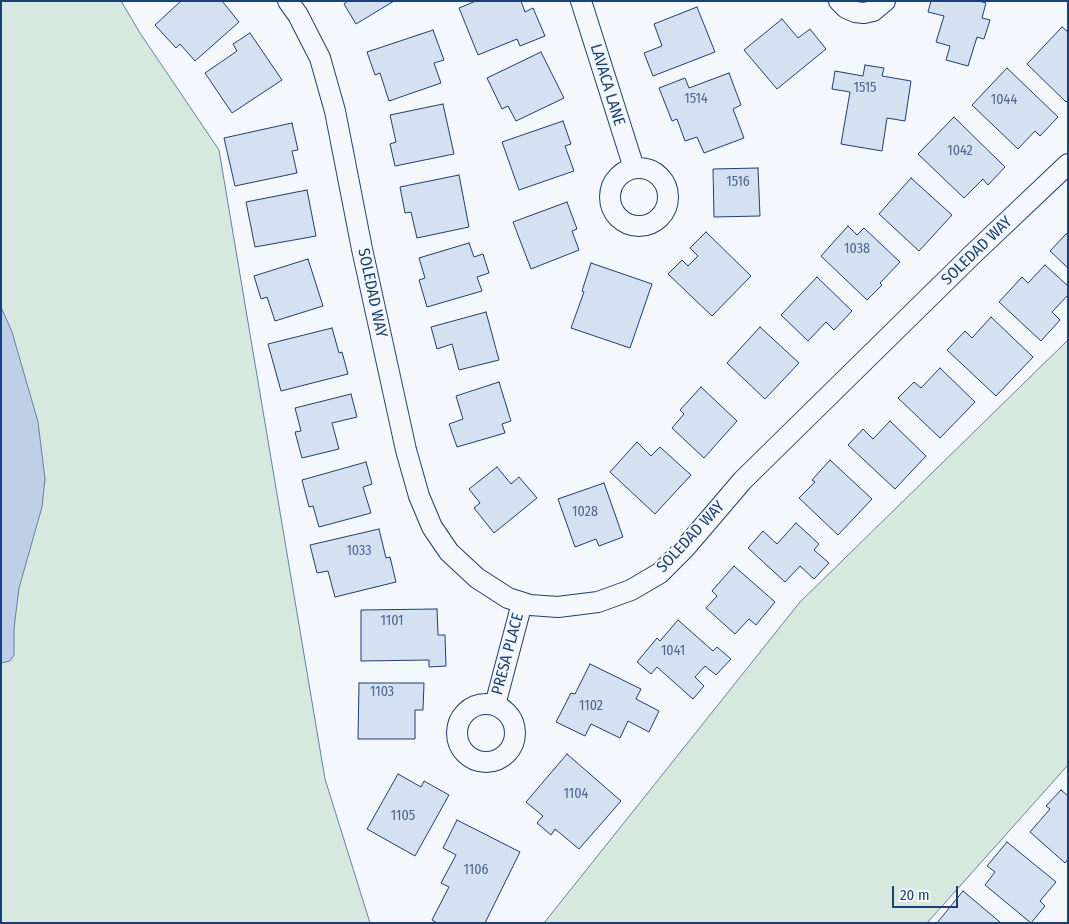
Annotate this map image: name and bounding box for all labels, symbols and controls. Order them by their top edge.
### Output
street label: LAVACA LANE [585,42,629,128]
house number: 1515 [853,80,877,96]
house number: 1514 [684,91,708,107]
house number: 1044 [991,92,1017,108]
house number: 1042 [947,143,973,159]
house number: 1516 [726,174,750,190]
street label: SOLEDAD WAY [938,213,1016,289]
house number: 1038 [844,241,870,257]
street label: SOLEDAD WAY [353,247,391,339]
street label: SOLEDAD WAY [653,497,729,577]
house number: 1028 [572,504,598,520]
house number: 1033 [346,543,372,559]
street label: PRESA PLACE [488,611,528,697]
house number: 1101 [380,613,404,629]
house number: 1041 [661,643,685,659]
house number: 1103 [370,684,394,700]
house number: 1102 [579,698,603,714]
house number: 1104 [564,786,588,802]
house number: 1105 [391,808,415,824]
house number: 1106 [464,862,488,878]
scale bar [894,876,960,908]
text: 20 m [900,886,930,904]

